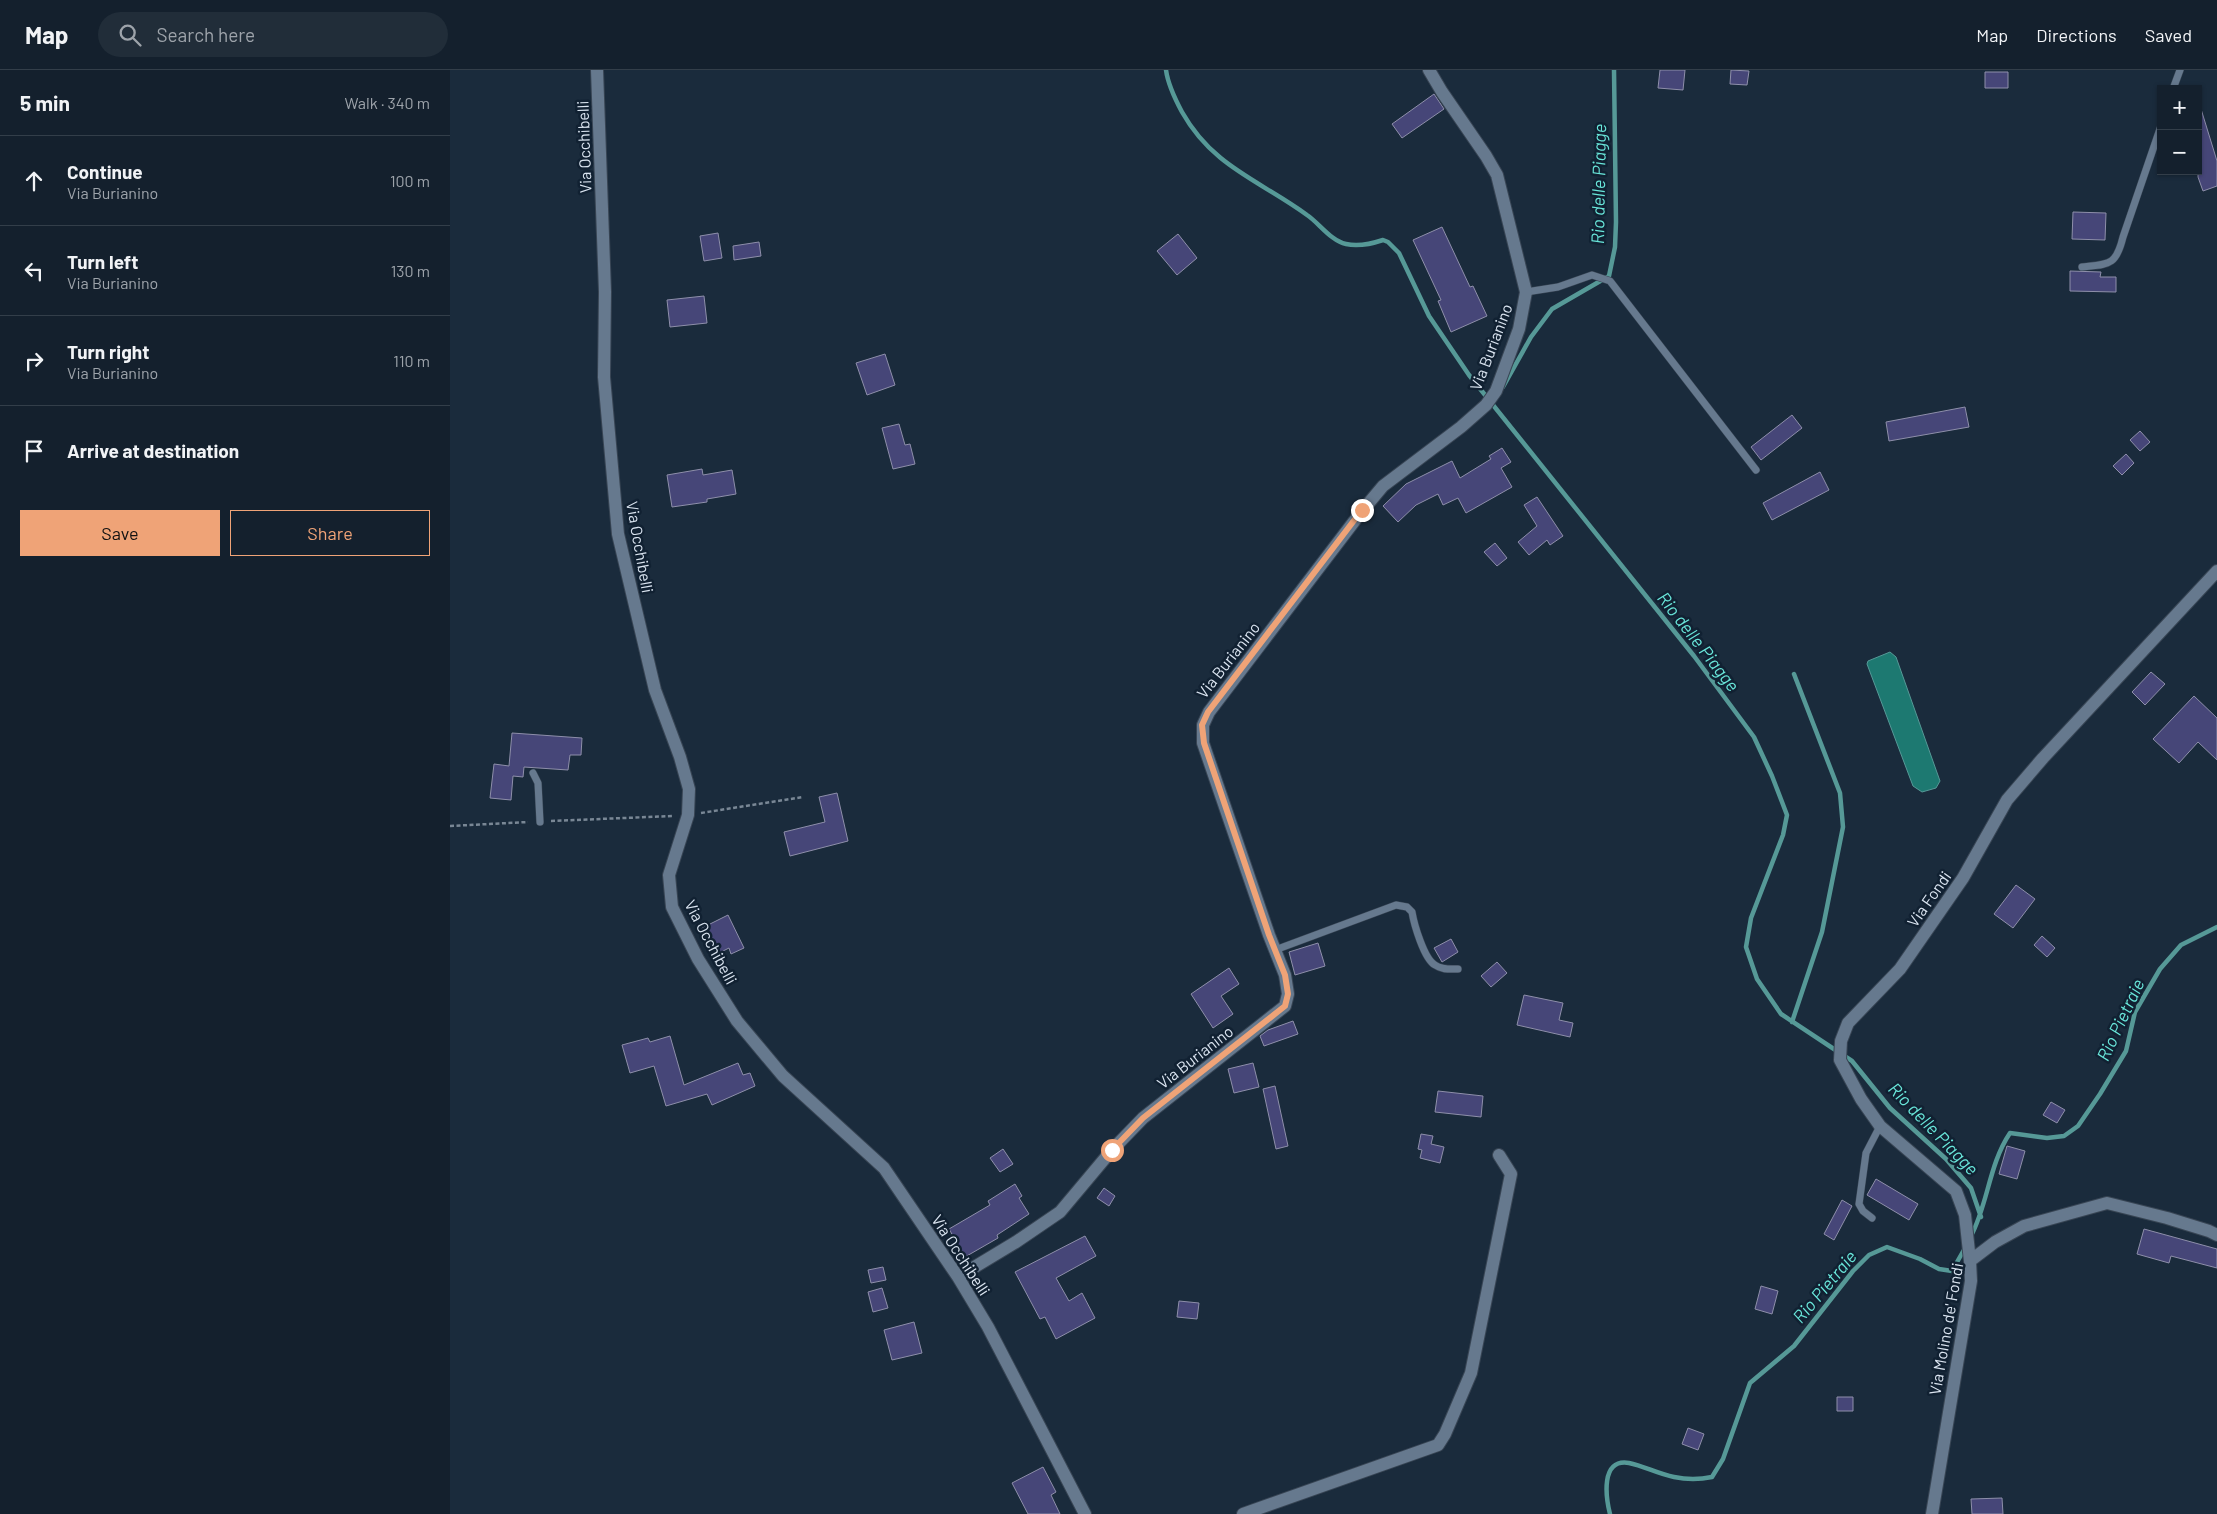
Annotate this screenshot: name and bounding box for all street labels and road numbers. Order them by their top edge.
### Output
street label: Via Occhibelli [572,100,595,194]
street label: Via Burianino [1465,301,1516,393]
street label: Via Occhibelli [623,500,658,594]
street label: Via Burianino [1192,618,1263,702]
street label: Via Fondi [1903,867,1955,930]
street label: Via Occhibelli [681,896,742,987]
street label: Via Burianino [1153,1021,1237,1092]
street label: Via Occhibelli [928,1211,995,1299]
street label: Via Molino de' Fondi [1925,1261,1967,1397]

